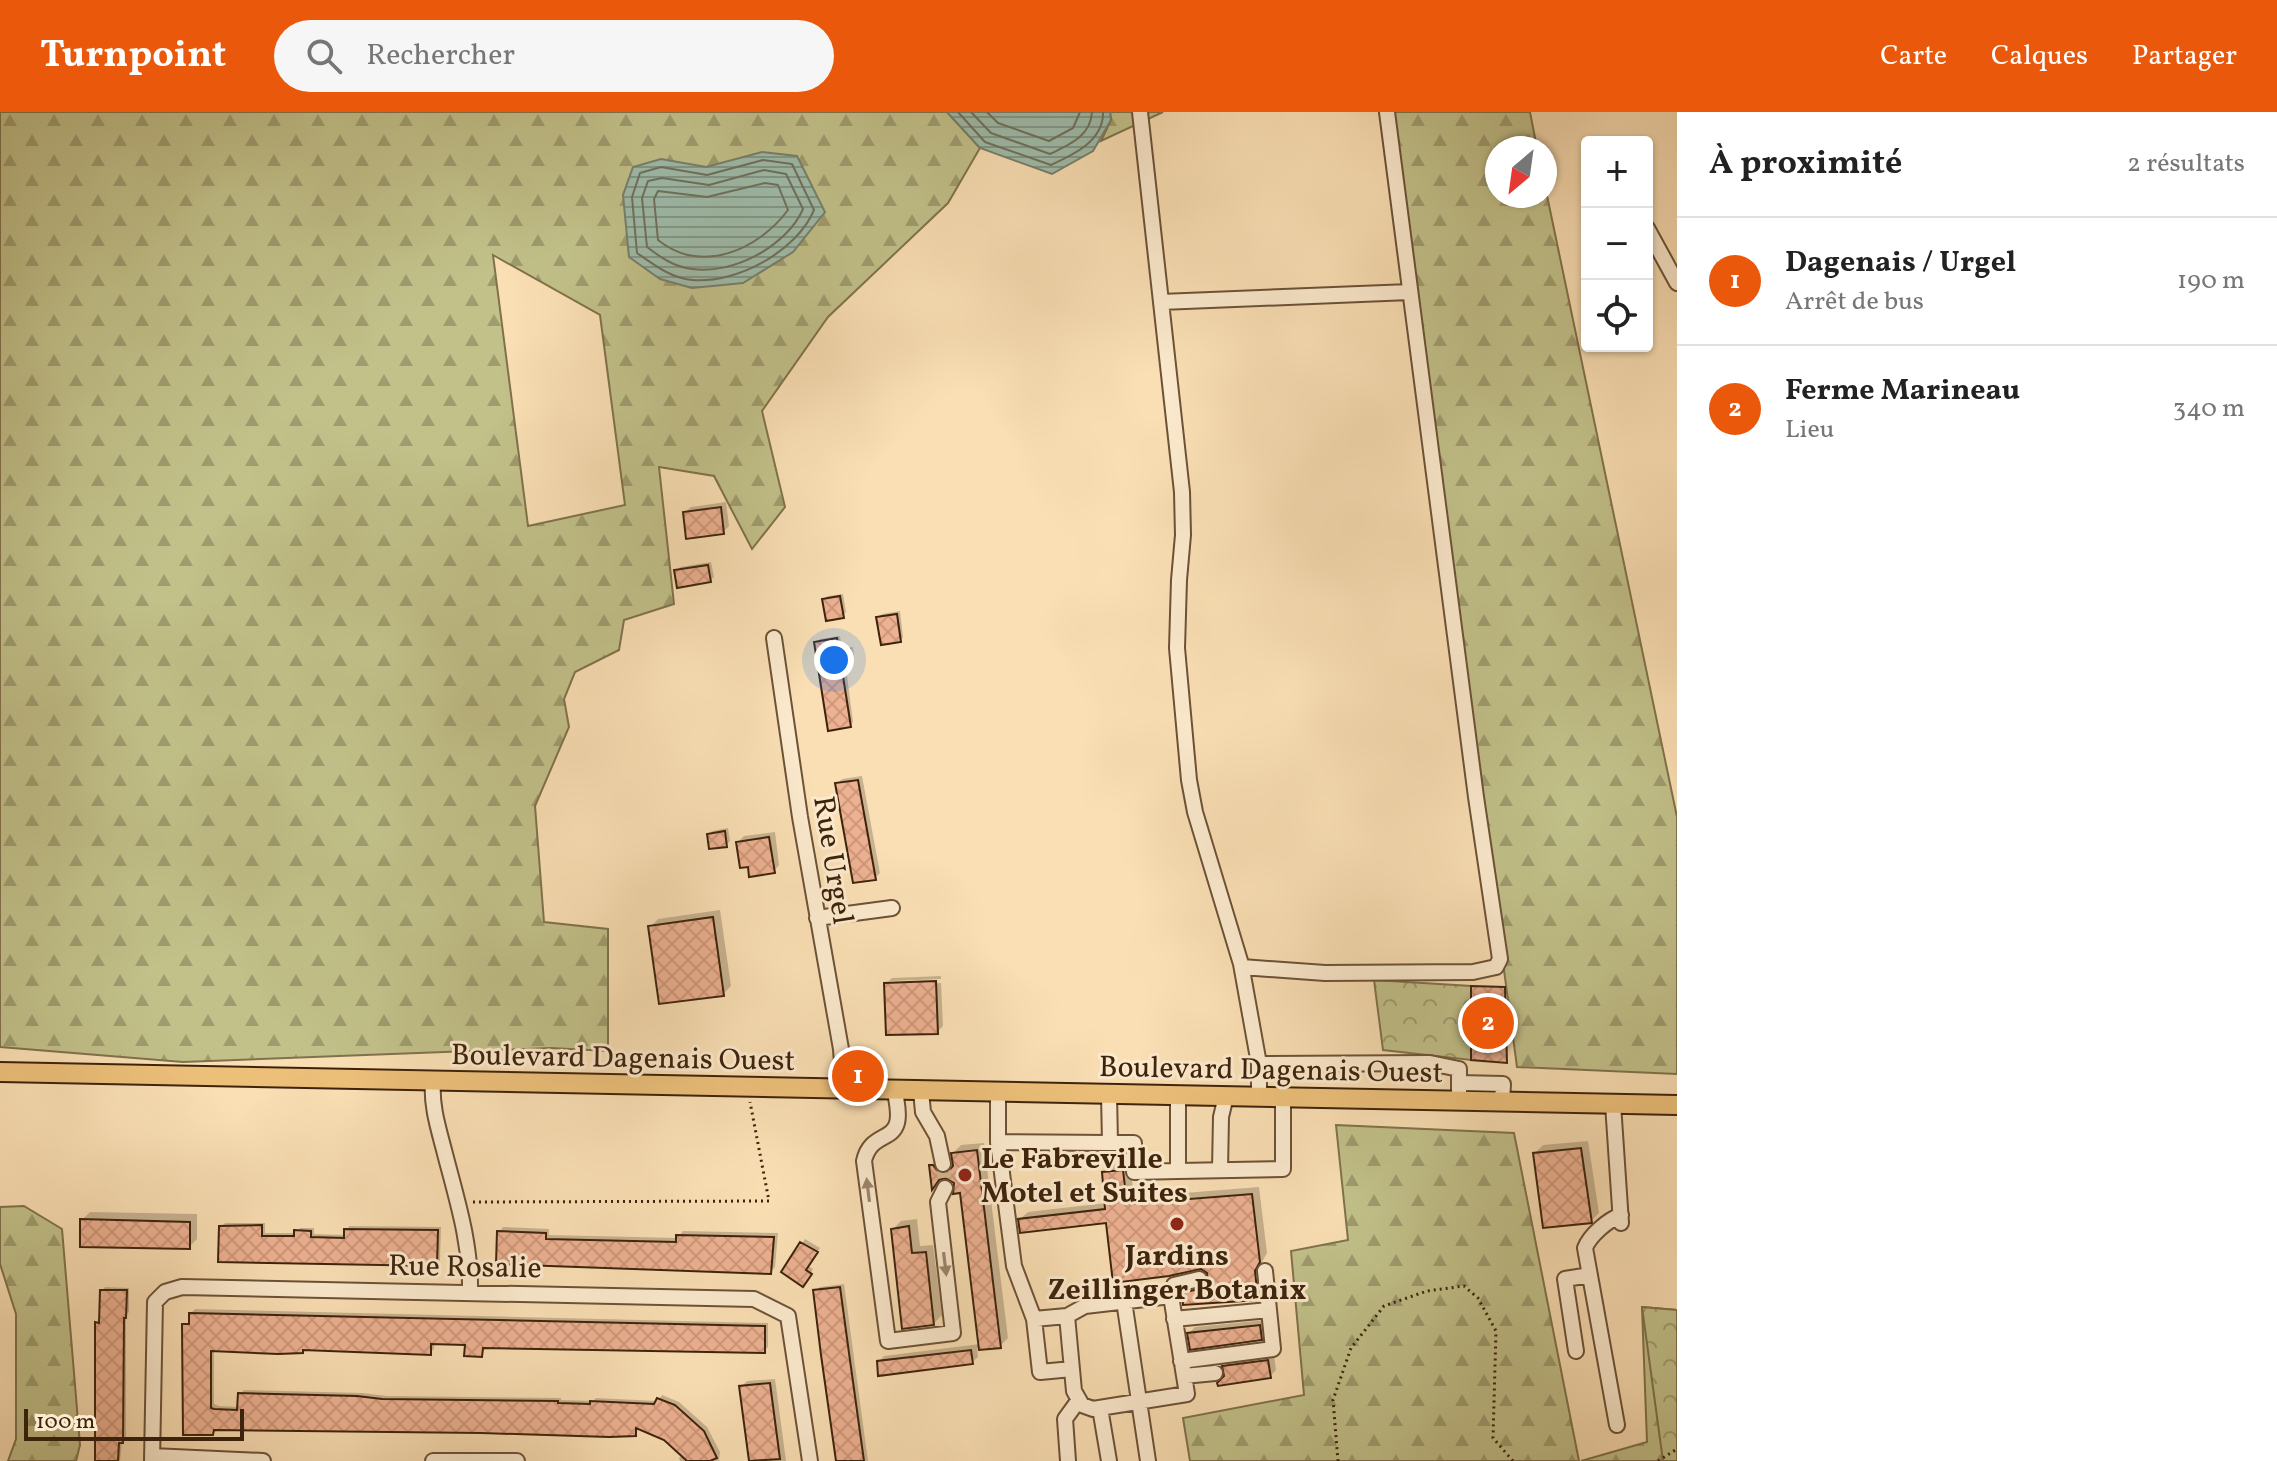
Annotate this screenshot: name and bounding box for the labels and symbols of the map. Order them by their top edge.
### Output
north arrow [1485,136,1557,208]
your location [814,640,854,680]
street label: Rue Urgel [801,793,863,927]
pin: 2 [1462,993,1514,1053]
street label: Boulevard Dagenais Ouest [450,1035,795,1083]
pin: 1 [832,1046,884,1106]
street label: Boulevard Dagenais Ouest [1098,1047,1443,1095]
place label: Le Fabreville Motel et Suites [981,1139,1188,1215]
marker: Le Fabreville Motel et Suites [956,1166,974,1184]
one-way arrow [861,1177,874,1202]
marker: Jardins Zeillinger Botanix [1168,1215,1186,1233]
place label: Jardins Zeillinger Botanix [1047,1236,1307,1312]
street label: Rue Rosalie [388,1246,542,1290]
one-way arrow [939,1251,952,1276]
scale bar [24,1405,244,1441]

